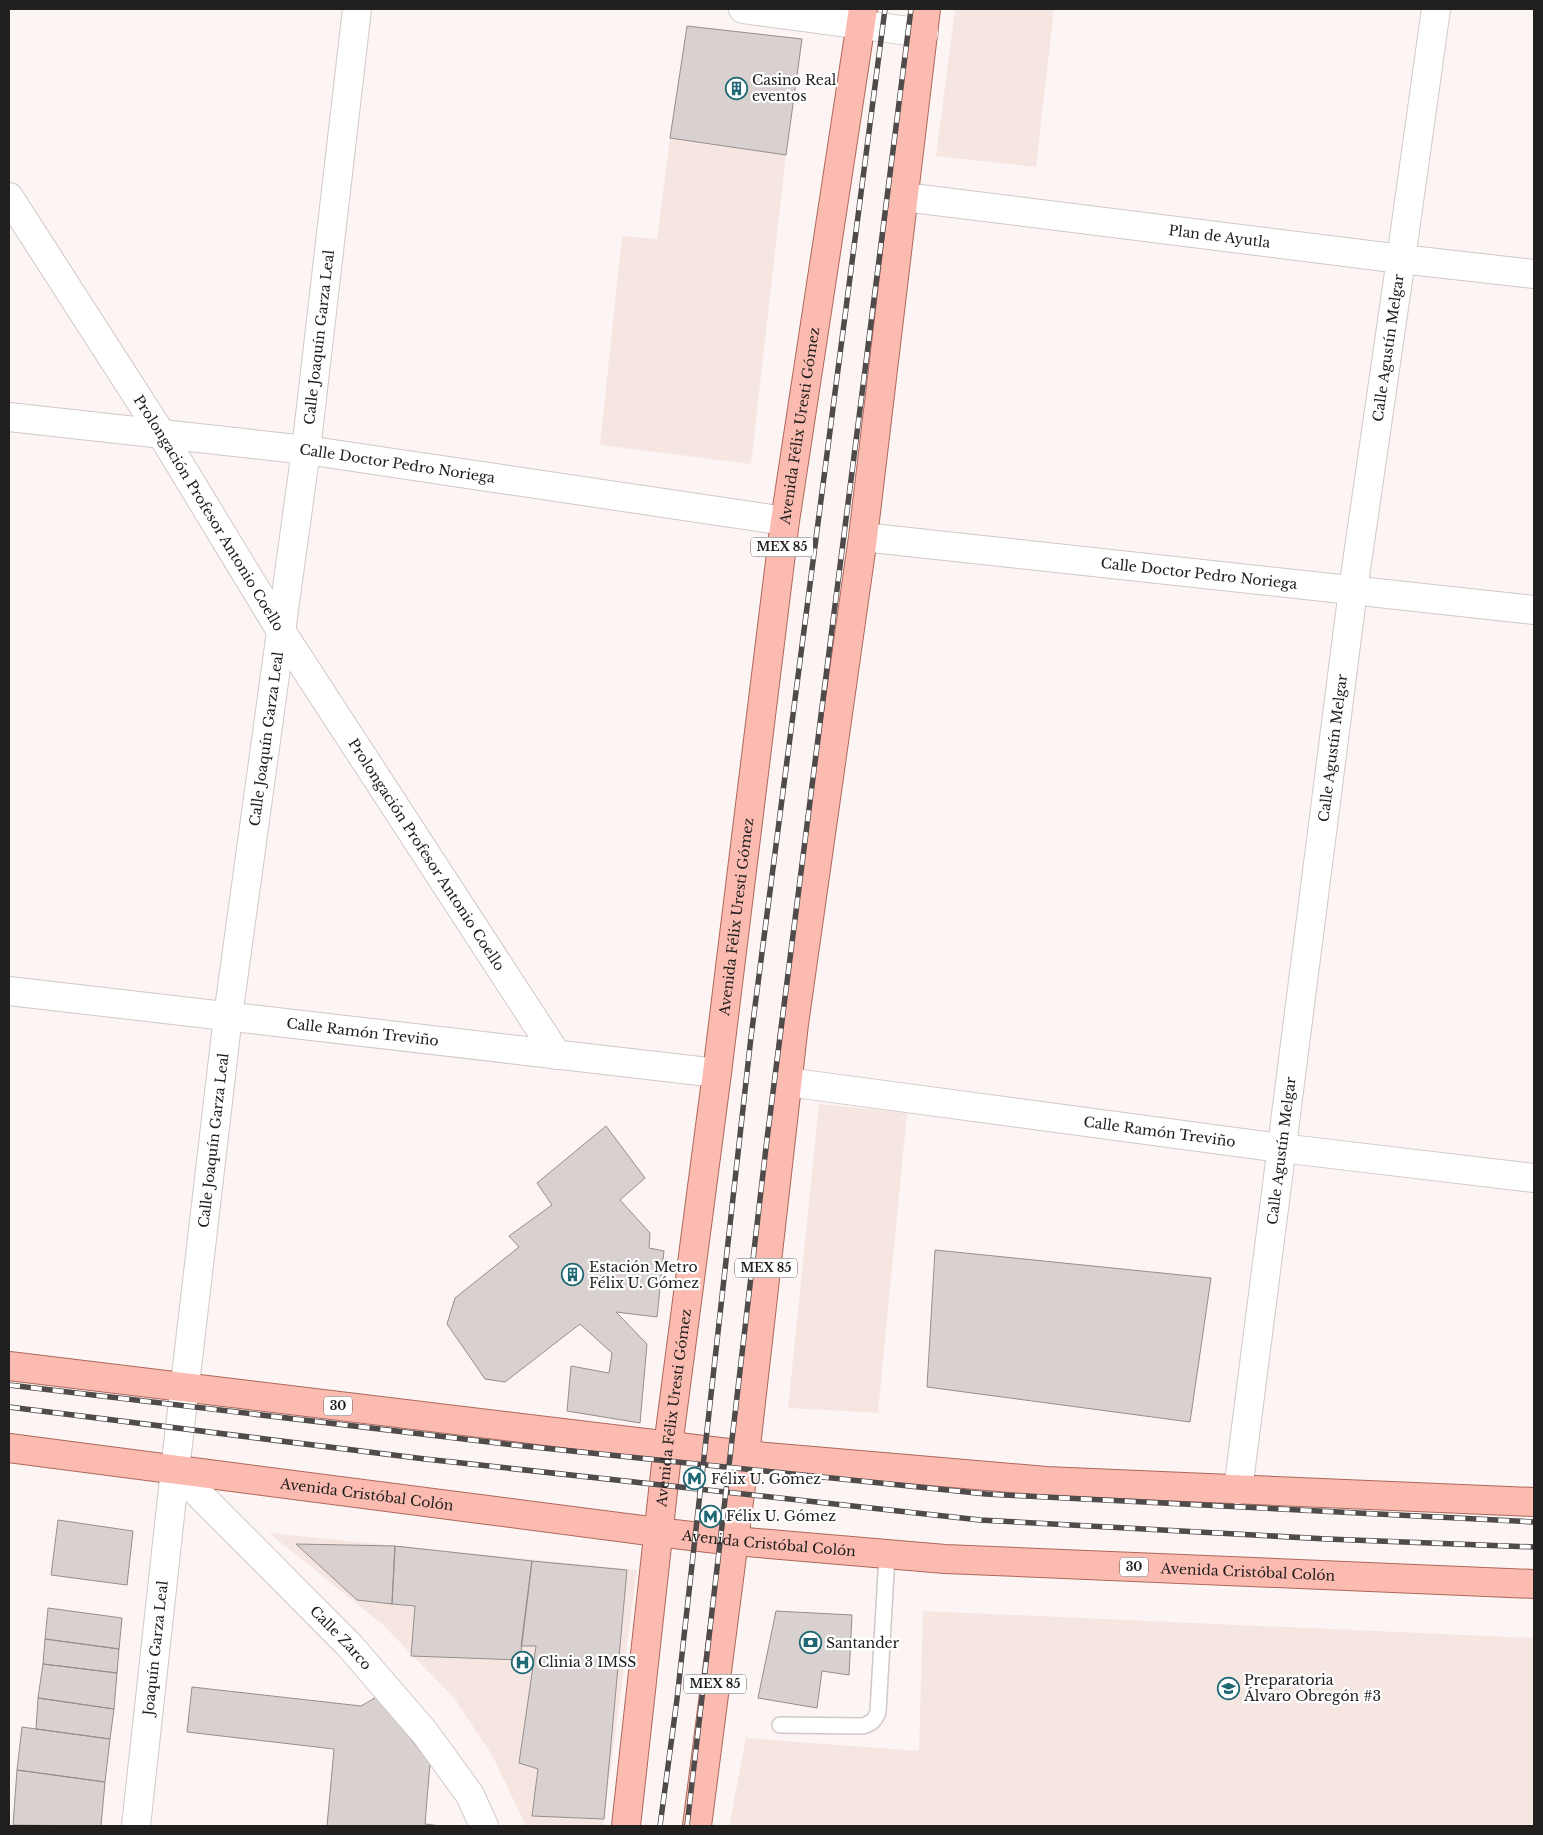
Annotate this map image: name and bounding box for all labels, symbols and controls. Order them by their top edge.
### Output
place label: Casino Real eventos [752,71,837,105]
building icon: Casino Real eventos [724,76,748,100]
street label: Plan de Ayutla [1168,221,1272,252]
street label: Calle Joaquín Garza Leal [300,248,338,426]
street label: Calle Agustín Melgar [1369,273,1408,423]
street label: Avenida Félix Uresti Gómez [775,326,823,527]
street label: Prolongación Profesor Antonio Coello [130,392,288,634]
street label: Calle Doctor Pedro Noriega [298,440,496,487]
road number: MEX 85 [751,538,813,556]
street label: Calle Doctor Pedro Noriega [1100,554,1298,593]
street label: Calle Joaquín Garza Leal [245,650,287,827]
street label: Calle Agustín Melgar [1314,673,1351,823]
street label: Prolongación Profesor Antonio Coello [344,735,509,974]
street label: Avenida Félix Uresti Gómez [715,817,757,1018]
street label: Calle Ramón Treviño [286,1014,440,1050]
street label: Calle Joaquín Garza Leal [194,1052,233,1229]
street label: Calle Agustín Melgar [1263,1076,1300,1226]
street label: Calle Ramón Treviño [1083,1113,1237,1151]
place label: Estación Metro Félix U. Gómez [589,1258,699,1292]
road number: MEX 85 [735,1258,797,1278]
building icon: Estación Metro Félix U. Gómez [561,1263,585,1287]
street label: Avenida Félix Uresti Gómez [652,1308,695,1509]
road number: 30 [324,1396,352,1415]
metro station icon: Félix U. Gomez [683,1467,707,1491]
place label: Félix U. Gomez [711,1470,821,1488]
street label: Avenida Cristóbal Colón [278,1474,455,1515]
metro station icon: Félix U. Gómez [698,1504,722,1528]
place label: Félix U. Gómez [726,1507,836,1525]
street label: Avenida Cristóbal Colón [680,1526,857,1560]
road number: 30 [1120,1558,1148,1576]
street label: Avenida Cristóbal Colón [1159,1559,1336,1585]
street label: Joaquín Garza Leal [139,1579,172,1718]
street label: Calle Zarco [306,1602,376,1674]
bank icon: Santander [798,1631,822,1655]
place label: Santander [826,1634,900,1652]
hospital icon: Clinia 3 IMSS [510,1650,534,1674]
place label: Clinia 3 IMSS [538,1653,636,1671]
place label: Preparatoria Álvaro Obregón #3 [1243,1671,1381,1705]
road number: MEX 85 [684,1675,746,1694]
school or university icon: Preparatoria Álvaro Obregón #3 [1216,1676,1240,1700]

